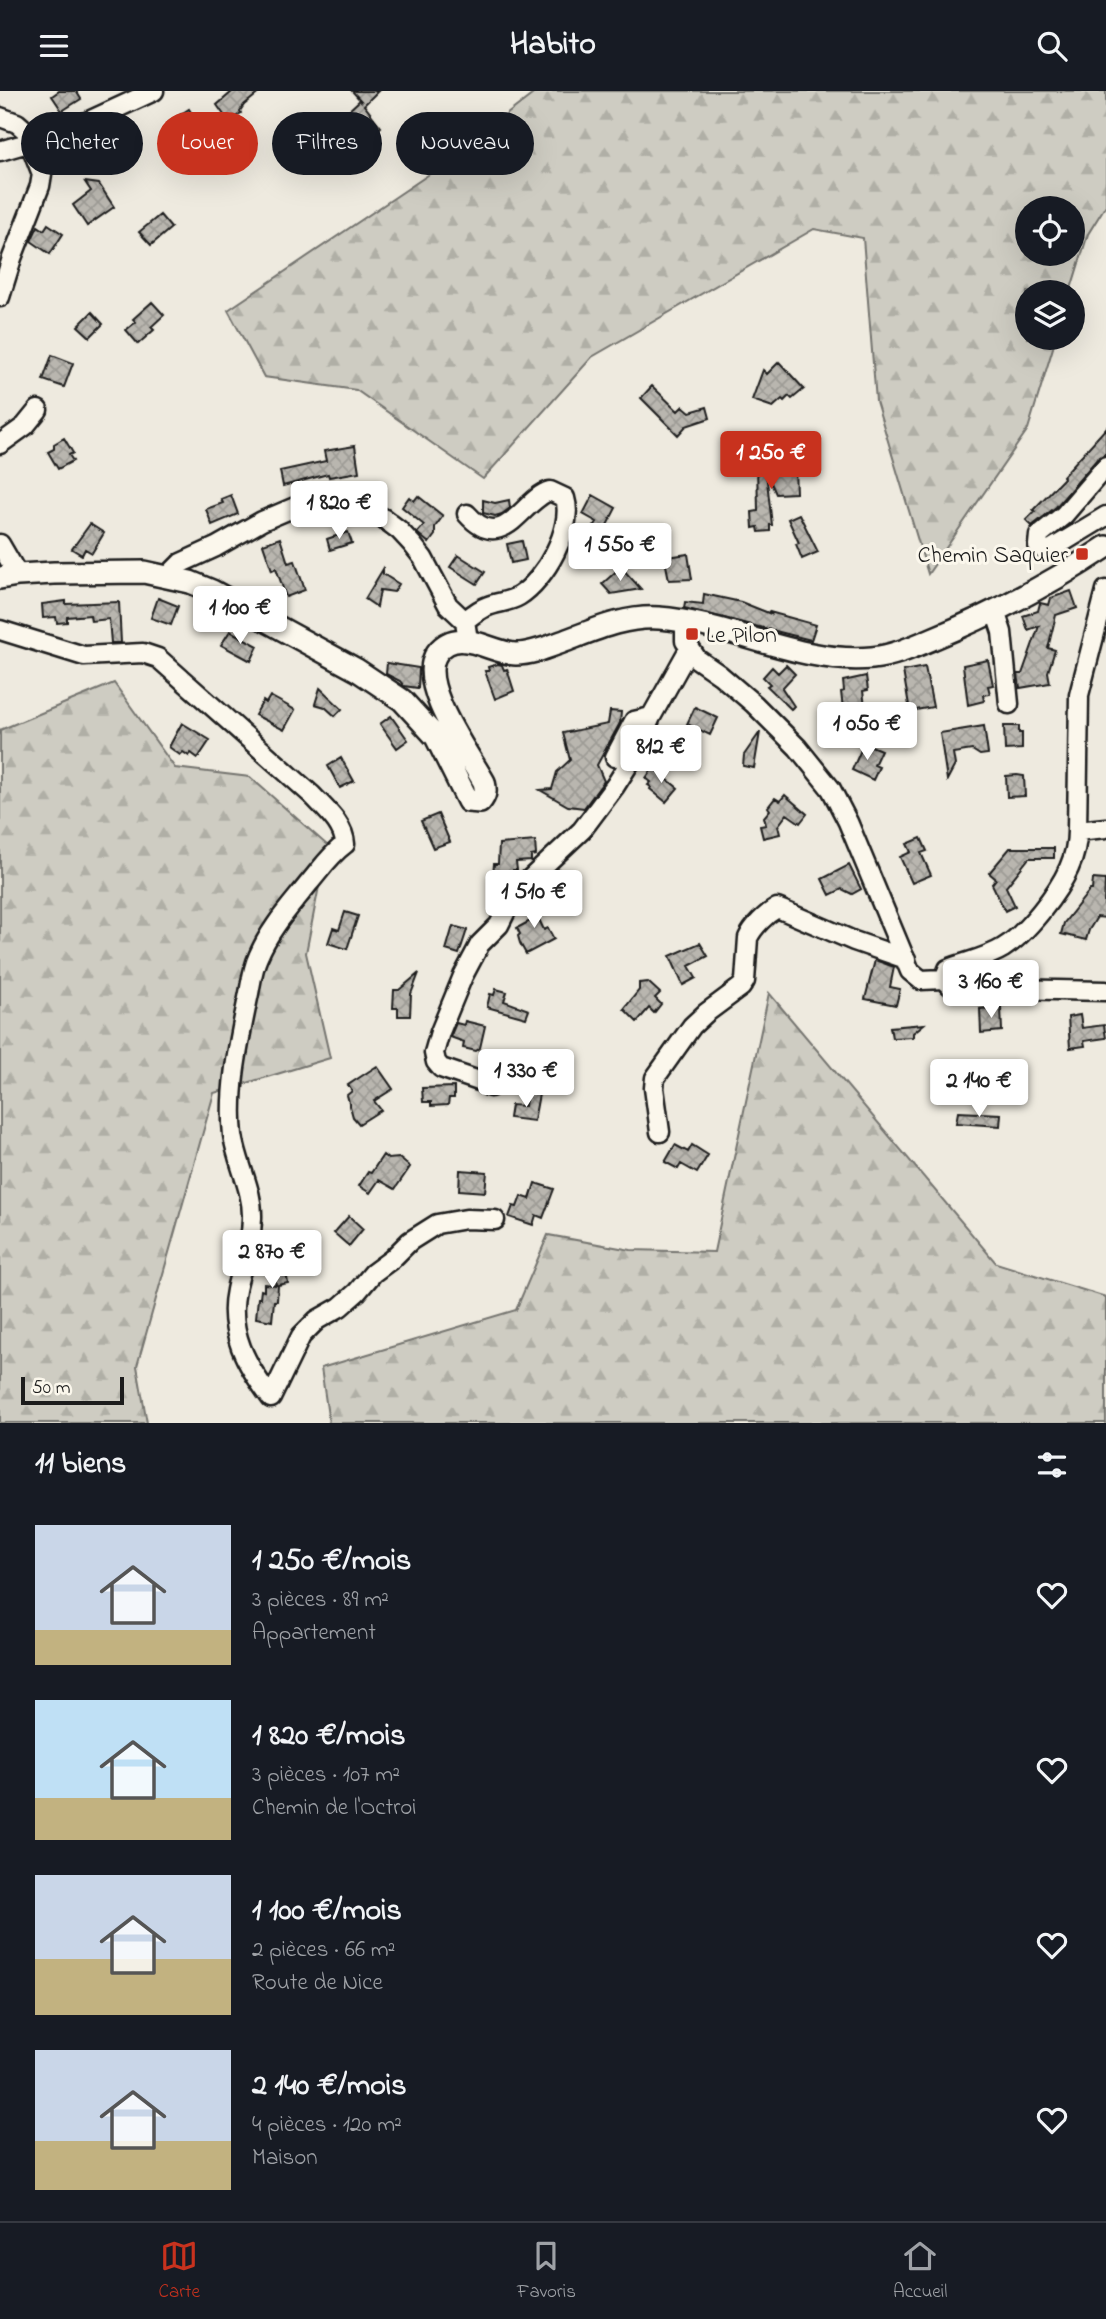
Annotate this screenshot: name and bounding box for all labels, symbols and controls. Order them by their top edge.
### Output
text: Habito [510,22,596,69]
icon: menu [35,27,73,65]
icon: search [1033,27,1071,65]
chip: Acheter [21,112,143,175]
chip: Louer [157,112,258,175]
chip: Filtres [272,112,382,175]
chip: Nouveau [396,112,534,175]
map controls [1015,196,1085,350]
button: locate [1015,196,1085,266]
button: layers [1015,280,1085,350]
pin: 1 250 € [706,431,836,491]
text: 1 250 € [736,437,806,470]
pin: 1 820 € [274,482,404,541]
text: 1 820 € [307,487,371,520]
pin: 1 550 € [555,524,685,583]
text: 1 550 € [584,529,656,562]
place label: Chemin Saquier [917,539,1069,574]
marker: Chemin Saquier [1074,546,1090,562]
pin: 1 100 € [175,587,305,646]
text: 1 100 € [209,592,271,625]
place label: Le Pilon [706,619,777,654]
marker: Le Pilon [684,626,700,642]
pin: 1 050 € [802,703,932,762]
text: 1 050 € [833,708,901,741]
pin: 812 € [612,725,710,785]
text: 812 € [636,731,686,764]
pin: 1 510 € [469,871,599,930]
text: 1 510 € [501,876,567,909]
pin: 3 160 € [926,961,1056,1020]
text: 3 160 € [959,966,1023,999]
pin: 1 330 € [461,1049,591,1109]
text: 1 330 € [494,1055,558,1088]
pin: 2 140 € [914,1059,1044,1119]
text: 2 140 € [946,1065,1012,1098]
pin: 2 870 € [207,1231,337,1290]
text: 2 870 € [239,1236,306,1269]
scale bar [21,1374,124,1406]
text: 50 m [32,1375,71,1402]
text: 11 biens [35,1443,126,1487]
icon: filters [1033,1446,1071,1484]
text: 1 250 €/mois [252,1540,411,1584]
icon: home [91,1553,175,1637]
icon: heart [1033,1576,1071,1614]
text: 3 pièces · 89 m² [252,1584,389,1617]
text: Appartement [252,1617,376,1650]
text: 1 820 €/mois [252,1715,405,1759]
icon: home [91,1728,175,1812]
icon: heart [1033,1751,1071,1789]
text: 3 pièces · 107 m² [252,1759,400,1792]
text: Chemin de l'Octroi [252,1792,416,1825]
text: 1 100 €/mois [252,1890,402,1934]
icon: home [91,1903,175,1987]
icon: heart [1033,1926,1071,1964]
text: 2 pièces · 66 m² [252,1934,395,1967]
text: Route de Nice [252,1967,383,2000]
text: 2 140 €/mois [252,2065,407,2109]
icon: home [91,2078,175,2162]
icon: heart [1033,2101,1071,2139]
text: 4 pièces · 120 m² [252,2109,402,2142]
text: Maison [252,2142,318,2175]
tab: Carte [159,2237,200,2306]
tab: Favoris [517,2237,576,2306]
tab: Accueil [893,2237,947,2306]

